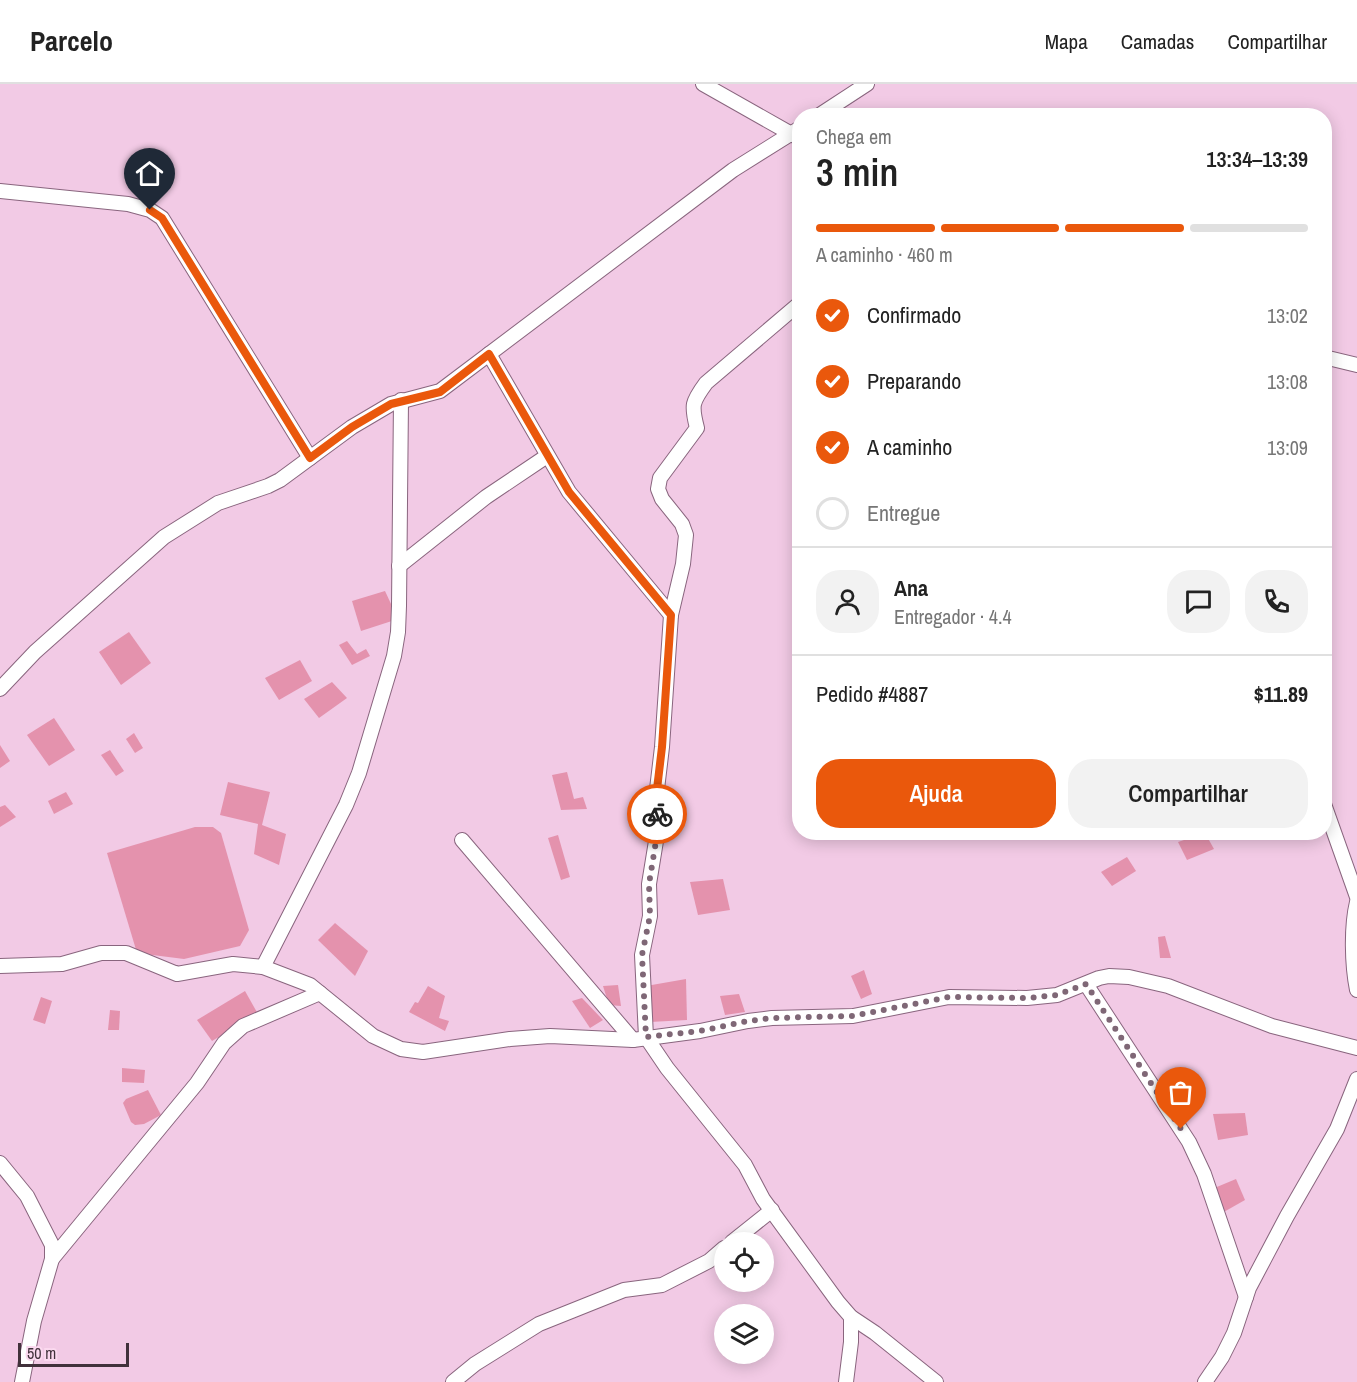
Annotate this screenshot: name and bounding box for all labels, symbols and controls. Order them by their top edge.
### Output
text: Parcelo [30,22,113,60]
text: Mapa [1045,27,1088,56]
text: Camadas [1121,27,1194,56]
text: Compartilhar [1227,27,1327,56]
text: Chega em [816,123,892,150]
text: 13:34–13:39 [1206,144,1308,174]
text: 3 min [816,146,898,198]
pin [124,148,175,210]
icon: home [133,157,166,190]
text: A caminho · 460 m [816,241,953,268]
icon: check [816,299,849,332]
text: Confirmado [867,300,961,330]
text: 13:02 [1267,302,1308,329]
icon: check [816,365,849,398]
text: Preparando [867,366,961,396]
text: 13:08 [1267,368,1308,395]
icon: check [816,431,849,464]
text: A caminho [867,432,952,462]
text: 13:09 [1267,434,1308,461]
text: Entregue [867,498,940,528]
button: person [816,570,879,633]
button: chat [1167,570,1230,633]
button: phone [1245,570,1308,633]
text: Ana [894,573,928,603]
text: Entregador · 4.4 [894,603,1012,630]
text: Pedido #4887 [816,679,928,709]
text: $11.89 [1254,679,1308,709]
button: Ajuda [816,759,1056,828]
button: Compartilhar [1068,759,1308,828]
courier [627,784,687,844]
icon: bike [641,798,674,831]
pin [1155,1067,1206,1129]
icon: bag [1164,1076,1197,1109]
map controls [714,1232,774,1364]
button: locate [714,1232,774,1292]
button: layers [714,1304,774,1364]
scale bar [18,1340,129,1368]
text: 50 m [27,1342,56,1364]

